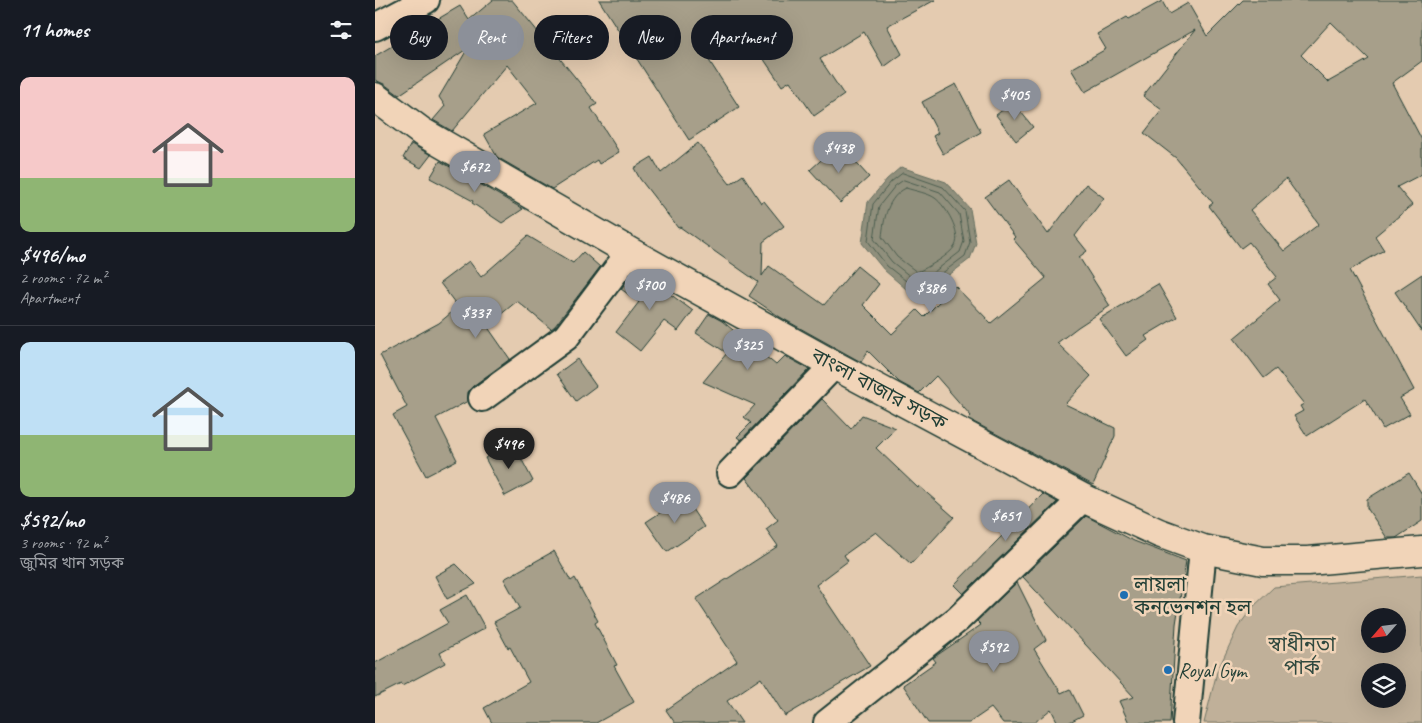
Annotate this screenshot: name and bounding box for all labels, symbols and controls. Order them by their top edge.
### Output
chip: Buy [390,15,448,60]
chip: Rent [458,15,524,60]
chip: Filters [534,15,609,60]
chip: New [619,15,681,60]
chip: Apartment [691,15,793,60]
icon: filters [327,16,355,44]
text: 11 homes [20,17,89,43]
pin: $405 [985,78,1045,121]
text: $405 [1001,85,1029,105]
icon: home [143,110,233,200]
pin: $438 [809,132,869,174]
text: $438 [825,138,853,158]
pin: $672 [445,150,505,193]
text: $672 [460,157,490,177]
text: $496/mo [20,242,85,268]
text: 2 rooms · 72 m² [20,268,106,288]
pin: $700 [620,268,680,311]
pin: $386 [901,272,961,314]
text: $700 [636,275,664,295]
text: $386 [916,278,946,298]
text: Apartment [20,288,79,308]
pin: $337 [446,296,506,339]
text: $337 [462,303,490,323]
pin: $325 [718,328,778,371]
text: $325 [734,335,762,355]
street label: বাংলা বাজার সড়ক [806,342,952,436]
icon: home [143,374,233,464]
pin: $496 [479,428,539,470]
text: $496 [495,434,523,454]
pin: $486 [645,482,705,524]
text: $486 [660,488,690,508]
pin: $651 [976,500,1036,542]
text: $651 [992,506,1020,526]
text: $592/mo [20,507,84,533]
text: 3 rooms · 92 m² [20,533,106,553]
text: জুমির খান সড়ক [20,553,124,573]
place label: লায়লা কনভেনশন হল [1133,572,1252,620]
marker: লায়লা কনভেনশন হল [1118,589,1130,601]
north arrow [1361,608,1406,652]
map controls [1361,608,1406,708]
pin: $592 [964,630,1024,673]
park label: স্বাধীনতা পার্ক [1268,632,1336,680]
text: $592 [980,637,1008,657]
place label: Royal Gym [1178,658,1248,683]
button: layers [1361,663,1406,708]
marker: Royal Gym [1162,664,1174,676]

